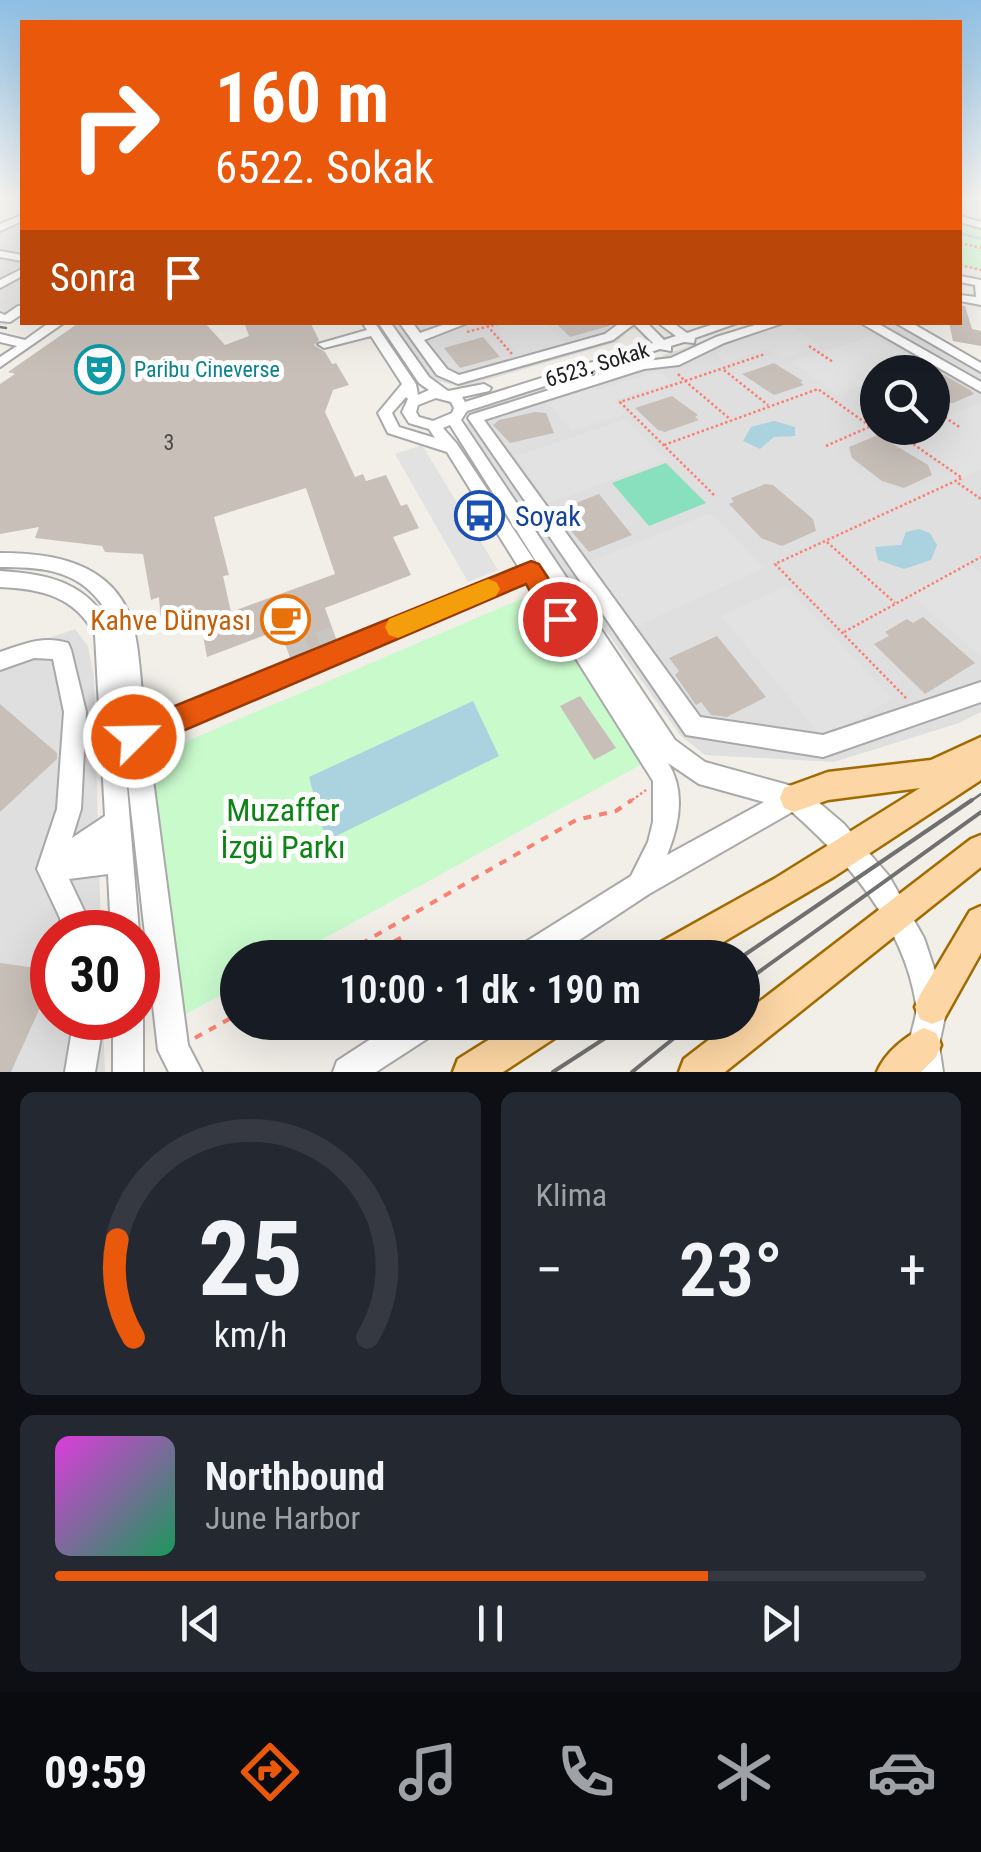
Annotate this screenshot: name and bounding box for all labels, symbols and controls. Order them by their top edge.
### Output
text: 160 m [215,57,389,139]
icon: right [50,60,180,190]
text: 6522. Sokak [215,141,434,194]
icon: arrive [156,250,211,305]
text: Sonra [50,256,136,300]
street label: 6523. Sokak [542,337,652,392]
theatre icon: Paribu Cineverse [73,343,125,395]
map controls [860,355,950,445]
button: search [860,355,950,445]
place label: Paribu Cineverse [134,357,280,382]
house number: 3 [164,430,174,455]
bus stop icon: Soyak [454,490,506,542]
place label: Soyak [515,500,581,533]
pin [518,577,603,662]
icon: arrive [533,592,588,647]
cafe icon: Kahve Dünyası [260,594,312,646]
place label: Kahve Dünyası [90,604,251,637]
position arrow [82,685,186,789]
park label: Muzaffer İzgü Parkı [221,791,345,866]
speed limit sign: 30 [30,910,160,1040]
text: 10:00 · 1 dk · 190 m [339,968,641,1012]
text: Klima [536,1176,607,1214]
text: 25 [198,1199,303,1320]
text: 23° [679,1226,783,1314]
text: − [536,1238,563,1302]
text: + [899,1238,926,1302]
text: km/h [213,1314,287,1356]
text: Northbound [205,1455,385,1499]
text: June Harbor [205,1499,360,1537]
icon: previous [173,1596,228,1651]
icon: pause [463,1596,518,1651]
icon: next [753,1596,808,1651]
icon: directions [235,1737,305,1807]
icon: music [393,1737,463,1807]
icon: phone [551,1737,621,1807]
icon: climate [709,1737,779,1807]
icon: car [867,1737,937,1807]
text: 09:59 [44,1746,147,1799]

